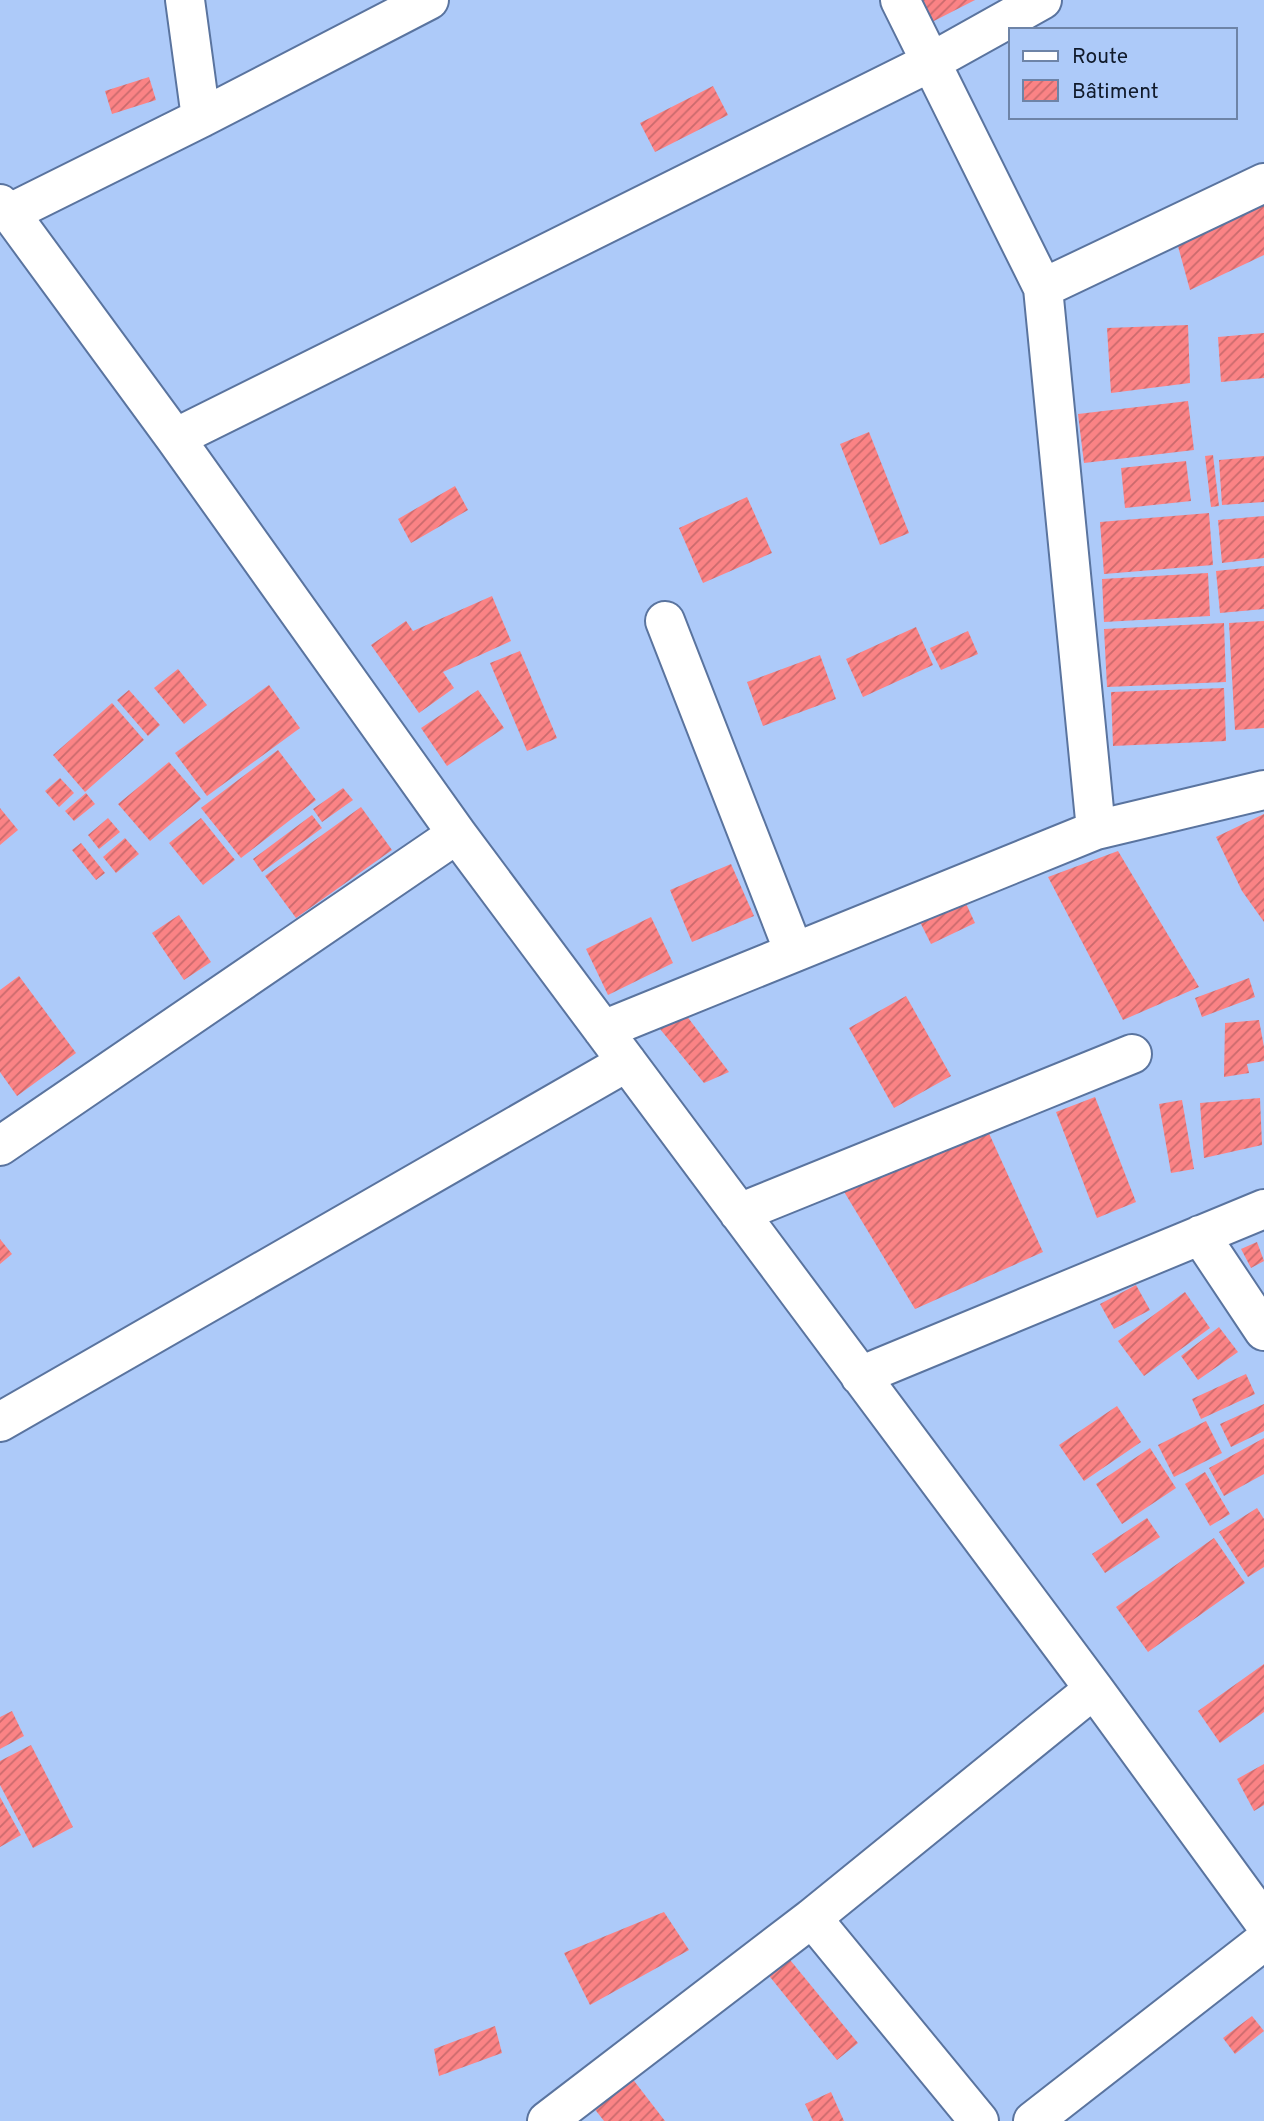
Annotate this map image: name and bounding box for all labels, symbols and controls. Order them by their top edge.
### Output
legend [1009,28,1236,119]
text: Route [1072,44,1128,71]
text: Bâtiment [1072,79,1159,106]

